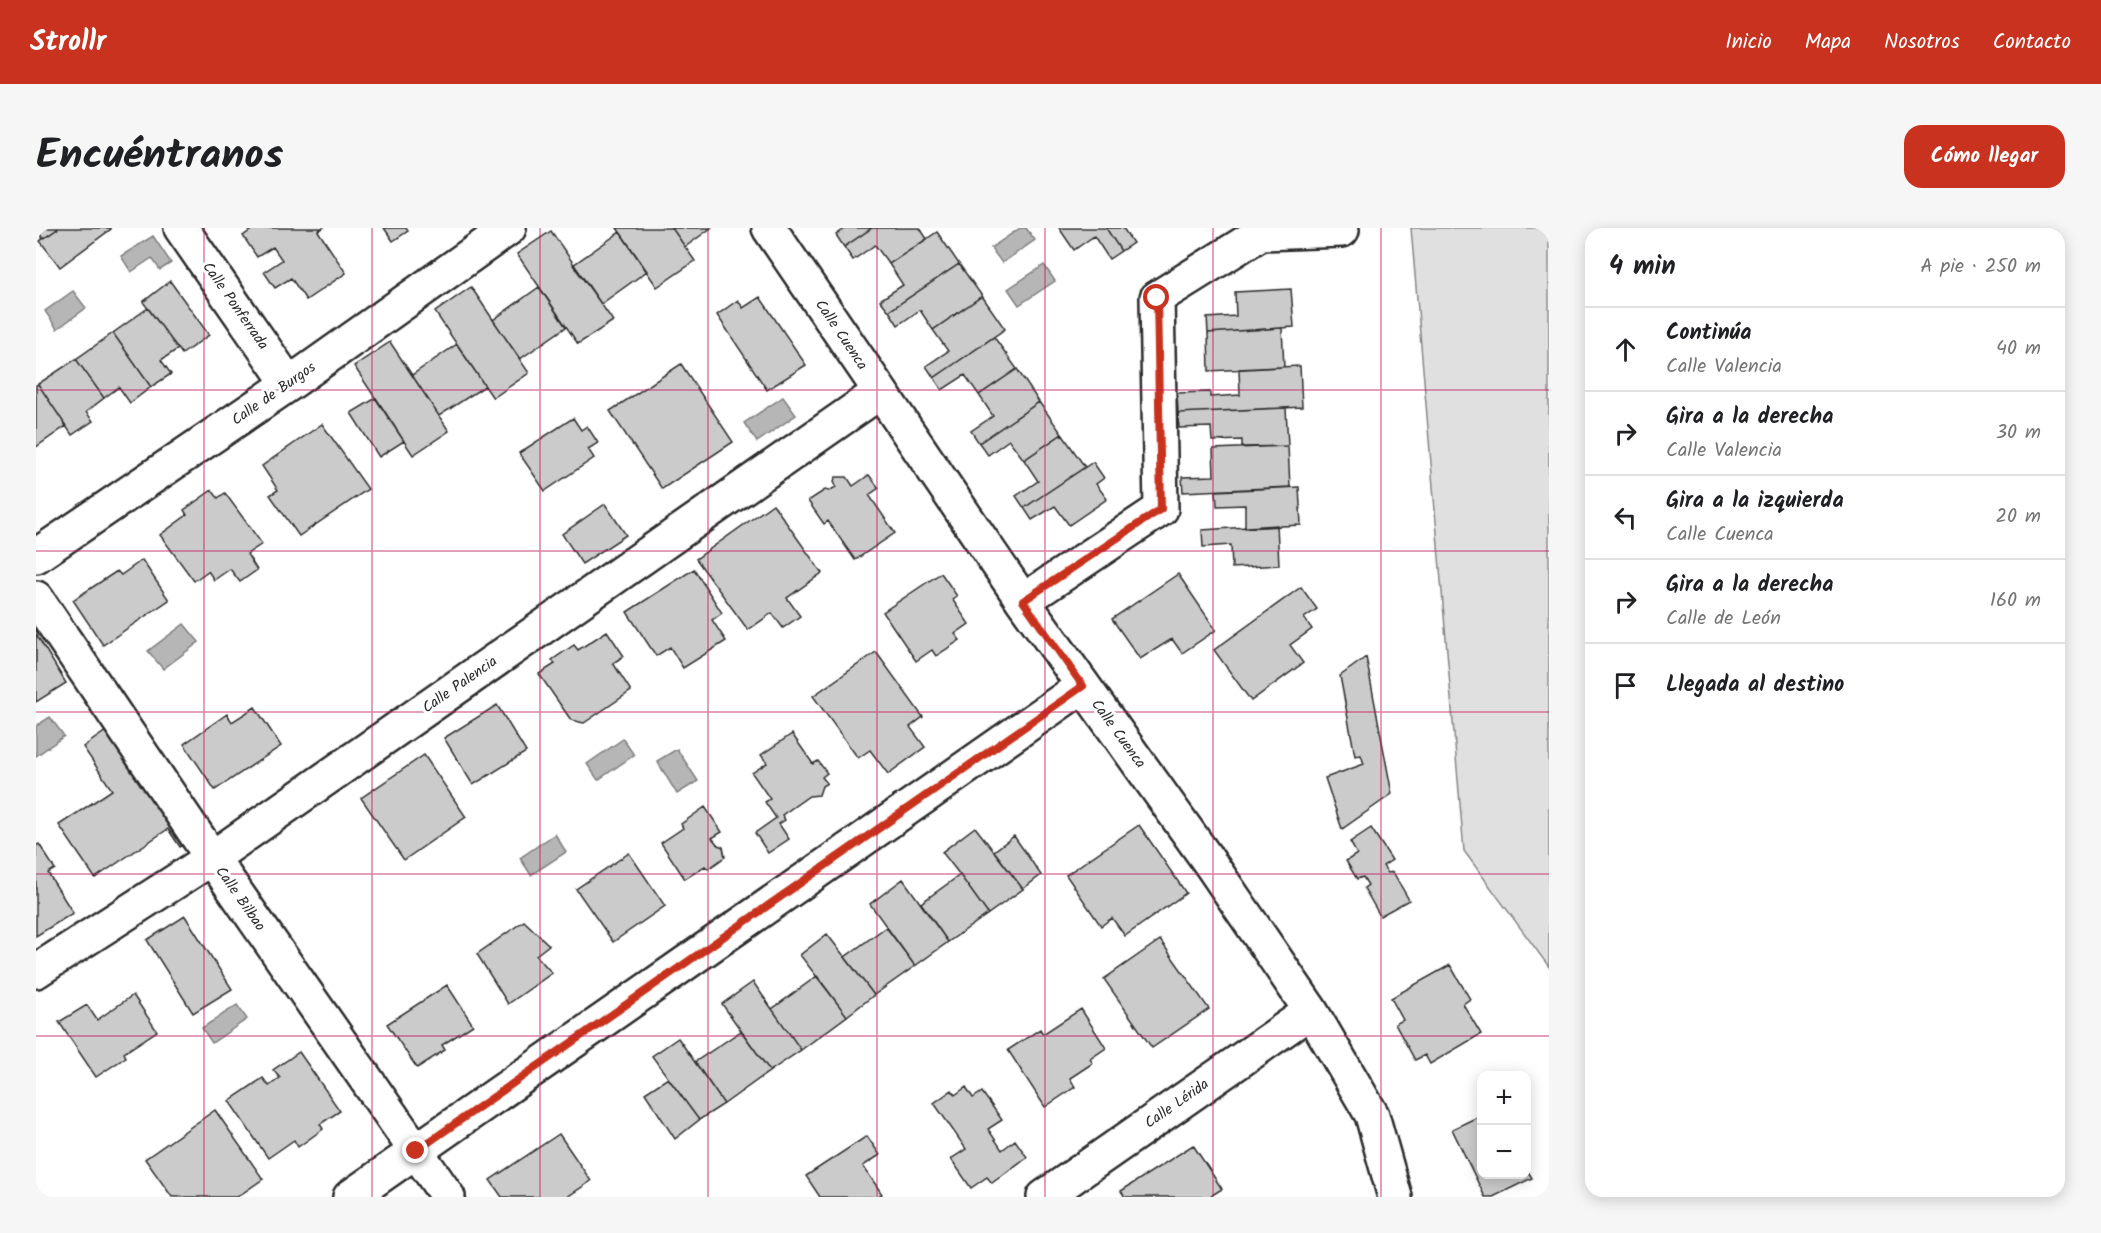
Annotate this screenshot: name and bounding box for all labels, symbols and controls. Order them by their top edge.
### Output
text: Strollr [30,20,106,65]
text: Inicio [1725,26,1772,59]
text: Mapa [1805,26,1851,59]
text: Nosotros [1884,26,1960,59]
text: Contacto [1993,26,2071,59]
text: Encuéntranos [36,123,283,190]
button: Cómo llegar [1904,125,2065,188]
text: 4 min [1609,246,1676,288]
text: A pie · 250 m [1920,251,2041,283]
street label: Calle Ponferrada [196,257,274,355]
route start [1143,284,1169,310]
street label: Calle Cuenca [808,295,874,375]
text: Continúa [1666,316,1751,351]
icon: ahead [1609,333,1642,366]
text: 40 m [1996,333,2041,365]
text: Calle Valencia [1666,351,1782,383]
street label: Calle de Burgos [227,356,322,432]
text: Gira a la derecha [1666,400,1833,435]
icon: right [1609,417,1642,450]
text: 30 m [1996,417,2041,449]
text: Calle Valencia [1666,435,1782,467]
text: Gira a la izquierda [1666,484,1844,519]
icon: left [1609,501,1642,534]
text: 20 m [1995,501,2041,533]
text: Calle Cuenca [1666,519,1774,551]
text: Gira a la derecha [1666,568,1833,603]
icon: right [1609,585,1642,618]
text: 160 m [1990,585,2041,617]
text: Calle de León [1666,603,1781,635]
street label: Calle Palencia [417,650,503,720]
text: Llegada al destino [1666,668,1844,703]
icon: arrive [1609,669,1642,702]
street label: Calle Cuenca [1085,694,1151,774]
street label: Calle Bilbao [209,862,271,937]
map controls [1477,1071,1531,1179]
button: + [1477,1071,1531,1125]
street label: Calle Lérida [1140,1073,1214,1135]
button: − [1477,1125,1531,1179]
route end [402,1137,428,1163]

